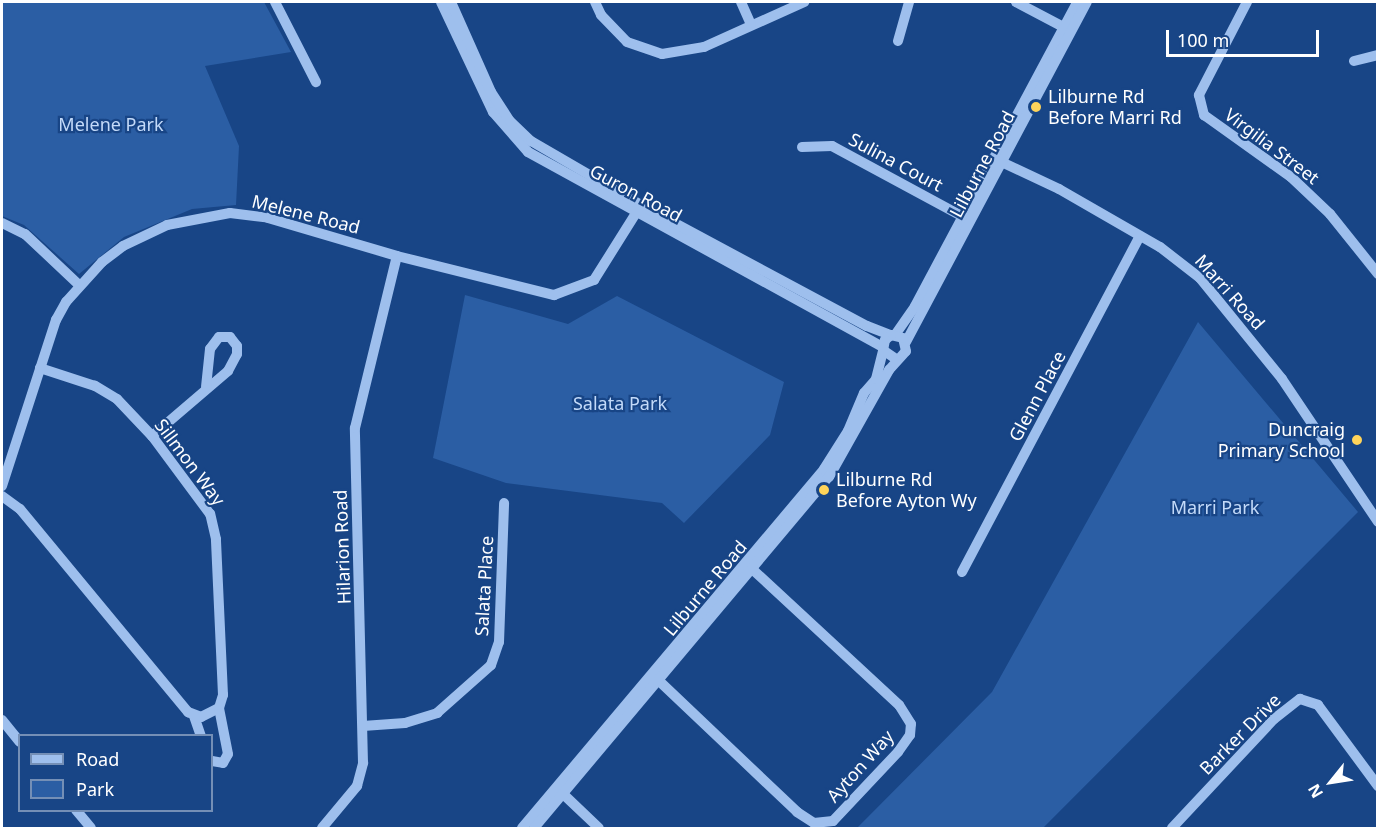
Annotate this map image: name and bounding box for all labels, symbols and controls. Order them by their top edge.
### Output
scale bar [1169,18,1322,56]
text: 100 m [1177,28,1229,52]
place label: Lilburne Rd Before Marri Rd [1048,86,1182,128]
marker: Lilburne Rd Before Marri Rd [1029,100,1043,114]
street label: Virgilia Street [1220,103,1324,189]
street label: Lilburne Road [945,107,1019,221]
park label: Melene Park [58,113,164,135]
street label: Sulina Court [845,128,947,196]
street label: Guron Road [586,160,686,226]
street label: Melene Road [250,190,362,238]
street label: Marri Road [1191,250,1269,334]
street label: Glenn Place [1004,347,1070,445]
park label: Salata Park [573,392,667,414]
street label: Sillmon Way [150,414,230,510]
place label: Duncraig Primary School [1218,419,1345,462]
marker: Duncraig Primary School [1350,433,1364,447]
place label: Lilburne Rd Before Ayton Wy [836,469,977,512]
marker: Lilburne Rd Before Ayton Wy [817,483,831,497]
street label: Hilarion Road [329,489,355,605]
park label: Marri Park [1171,496,1259,518]
street label: Salata Place [471,535,497,637]
street label: Lilburne Road [659,536,751,640]
street label: Barker Drive [1195,689,1285,779]
street label: Ayton Way [822,726,898,806]
legend [18,734,213,812]
text: Road [76,747,119,771]
north arrow [1301,752,1361,812]
text: Park [76,777,114,801]
text: N [1303,780,1328,802]

